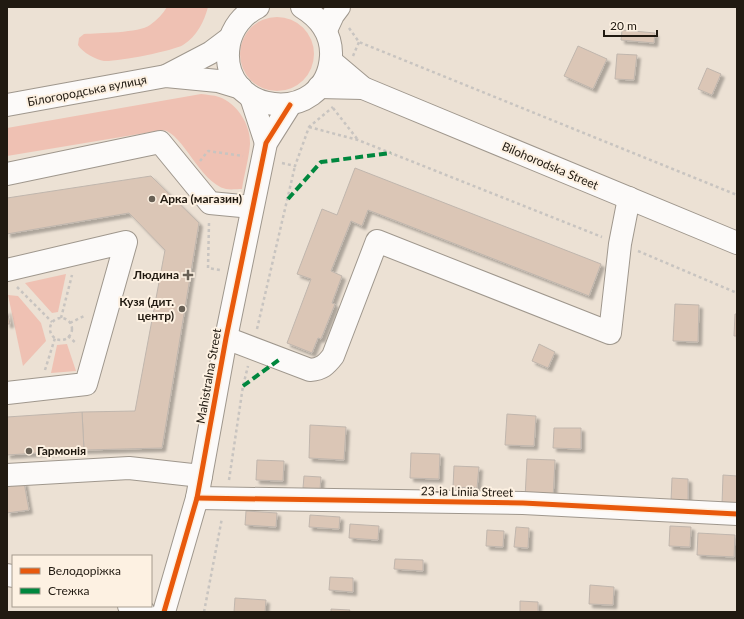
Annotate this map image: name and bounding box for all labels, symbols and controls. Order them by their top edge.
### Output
scale bar [604,12,657,38]
text: 20 m [610,18,637,33]
street label: Білогородська вулиця [26,72,148,109]
street label: Bilohorodska Street [500,138,601,193]
place label: Арка (магазин) [159,191,242,206]
marker: Арка (магазин) [147,194,157,204]
place label: Людина [132,267,179,282]
marker: Людина [182,269,194,281]
place label: Кузя (дит. центр) [119,294,174,323]
marker: Кузя (дит. центр) [177,304,187,314]
street label: Mahistralna Street [193,326,224,425]
place label: Гармонія [37,443,86,458]
marker: Гармонія [24,446,34,456]
street label: 23-ia Liniia Street [421,483,514,500]
legend [12,555,152,607]
text: Велодоріжка [48,563,121,578]
text: Стежка [48,583,90,598]

